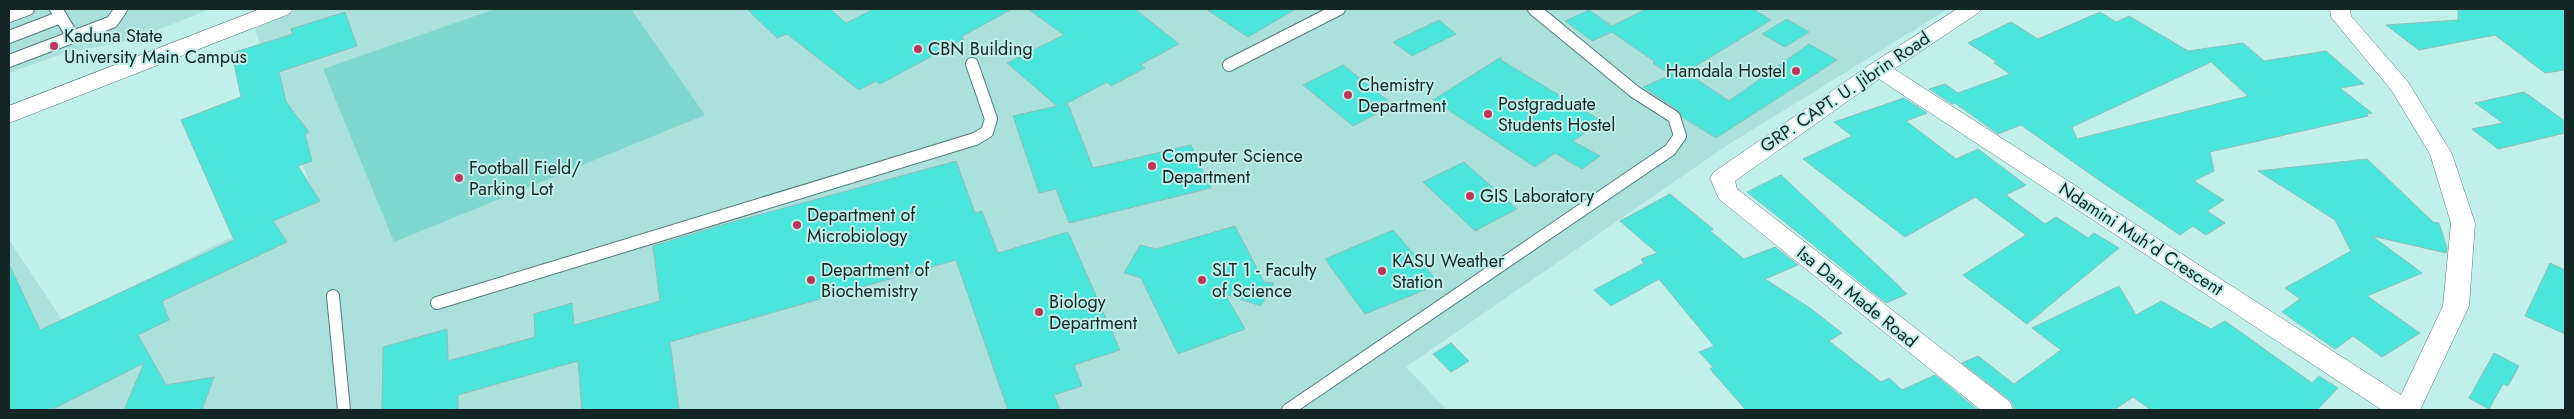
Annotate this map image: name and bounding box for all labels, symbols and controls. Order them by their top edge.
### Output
place label: Kaduna State University Main Campus [64,23,247,70]
street label: GRP. CAPT. U. Jibrin Road [1755,25,1935,159]
place label: CBN Building [928,36,1033,62]
marker: Kaduna State University Main Campus [48,40,60,52]
marker: CBN Building [912,43,924,55]
place label: Hamdala Hostel [1666,58,1786,84]
marker: Hamdala Hostel [1790,65,1802,77]
place label: Chemistry Department [1358,72,1447,119]
marker: Chemistry Department [1342,89,1354,101]
place label: Postgraduate Students Hostel [1498,91,1615,138]
marker: Postgraduate Students Hostel [1482,108,1494,120]
place label: Computer Science Department [1162,143,1303,190]
place label: Football Field/ Parking Lot [469,155,581,202]
marker: Computer Science Department [1146,160,1158,172]
marker: Football Field/ Parking Lot [453,172,465,184]
street label: Ndamini Muh'd Crescent [2054,176,2229,302]
place label: GIS Laboratory [1480,183,1594,209]
marker: GIS Laboratory [1464,190,1476,202]
place label: Department of Microbiology [807,202,916,249]
marker: Department of Microbiology [791,219,803,231]
street label: Isa Dan Made Road [1791,240,1923,354]
place label: KASU Weather Station [1392,248,1505,295]
place label: Department of Biochemistry [821,257,930,304]
place label: SLT 1 - Faculty of Science [1212,257,1317,304]
marker: KASU Weather Station [1376,265,1388,277]
marker: Department of Biochemistry [805,274,817,286]
marker: SLT 1 - Faculty of Science [1196,274,1208,286]
place label: Biology Department [1049,289,1138,336]
marker: Biology Department [1033,306,1045,318]

